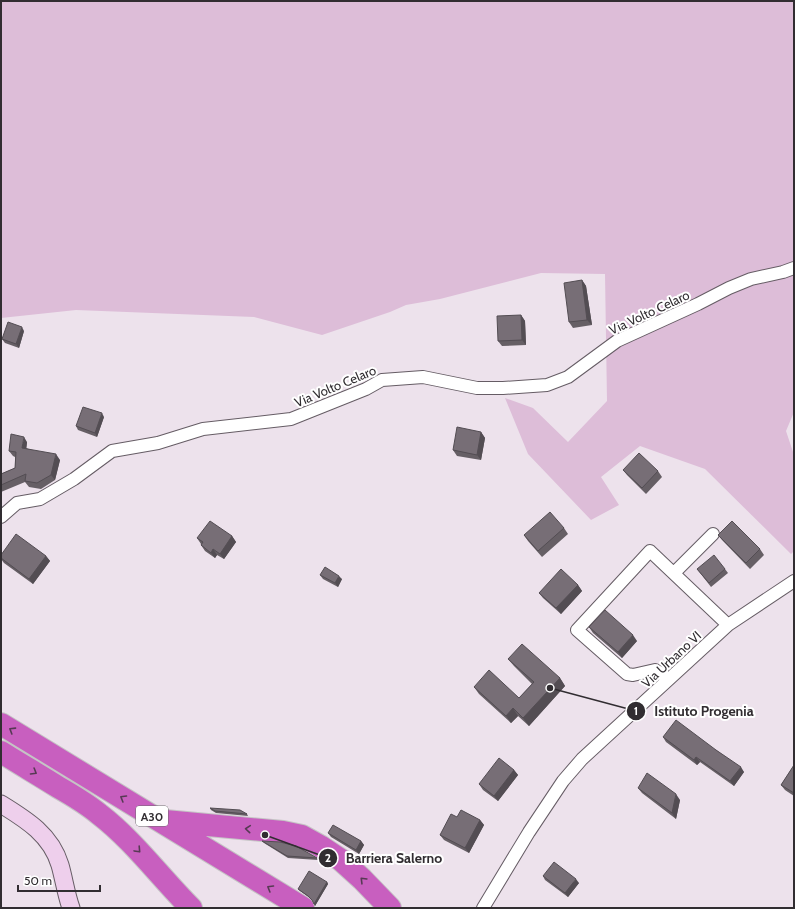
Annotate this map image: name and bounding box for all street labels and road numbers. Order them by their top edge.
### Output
street label: Via Volto Celaro [606,286,692,338]
street label: Via Volto Celaro [292,362,378,410]
street label: Via Urbano VI [638,627,704,691]
road number: A30 [136,806,168,826]

